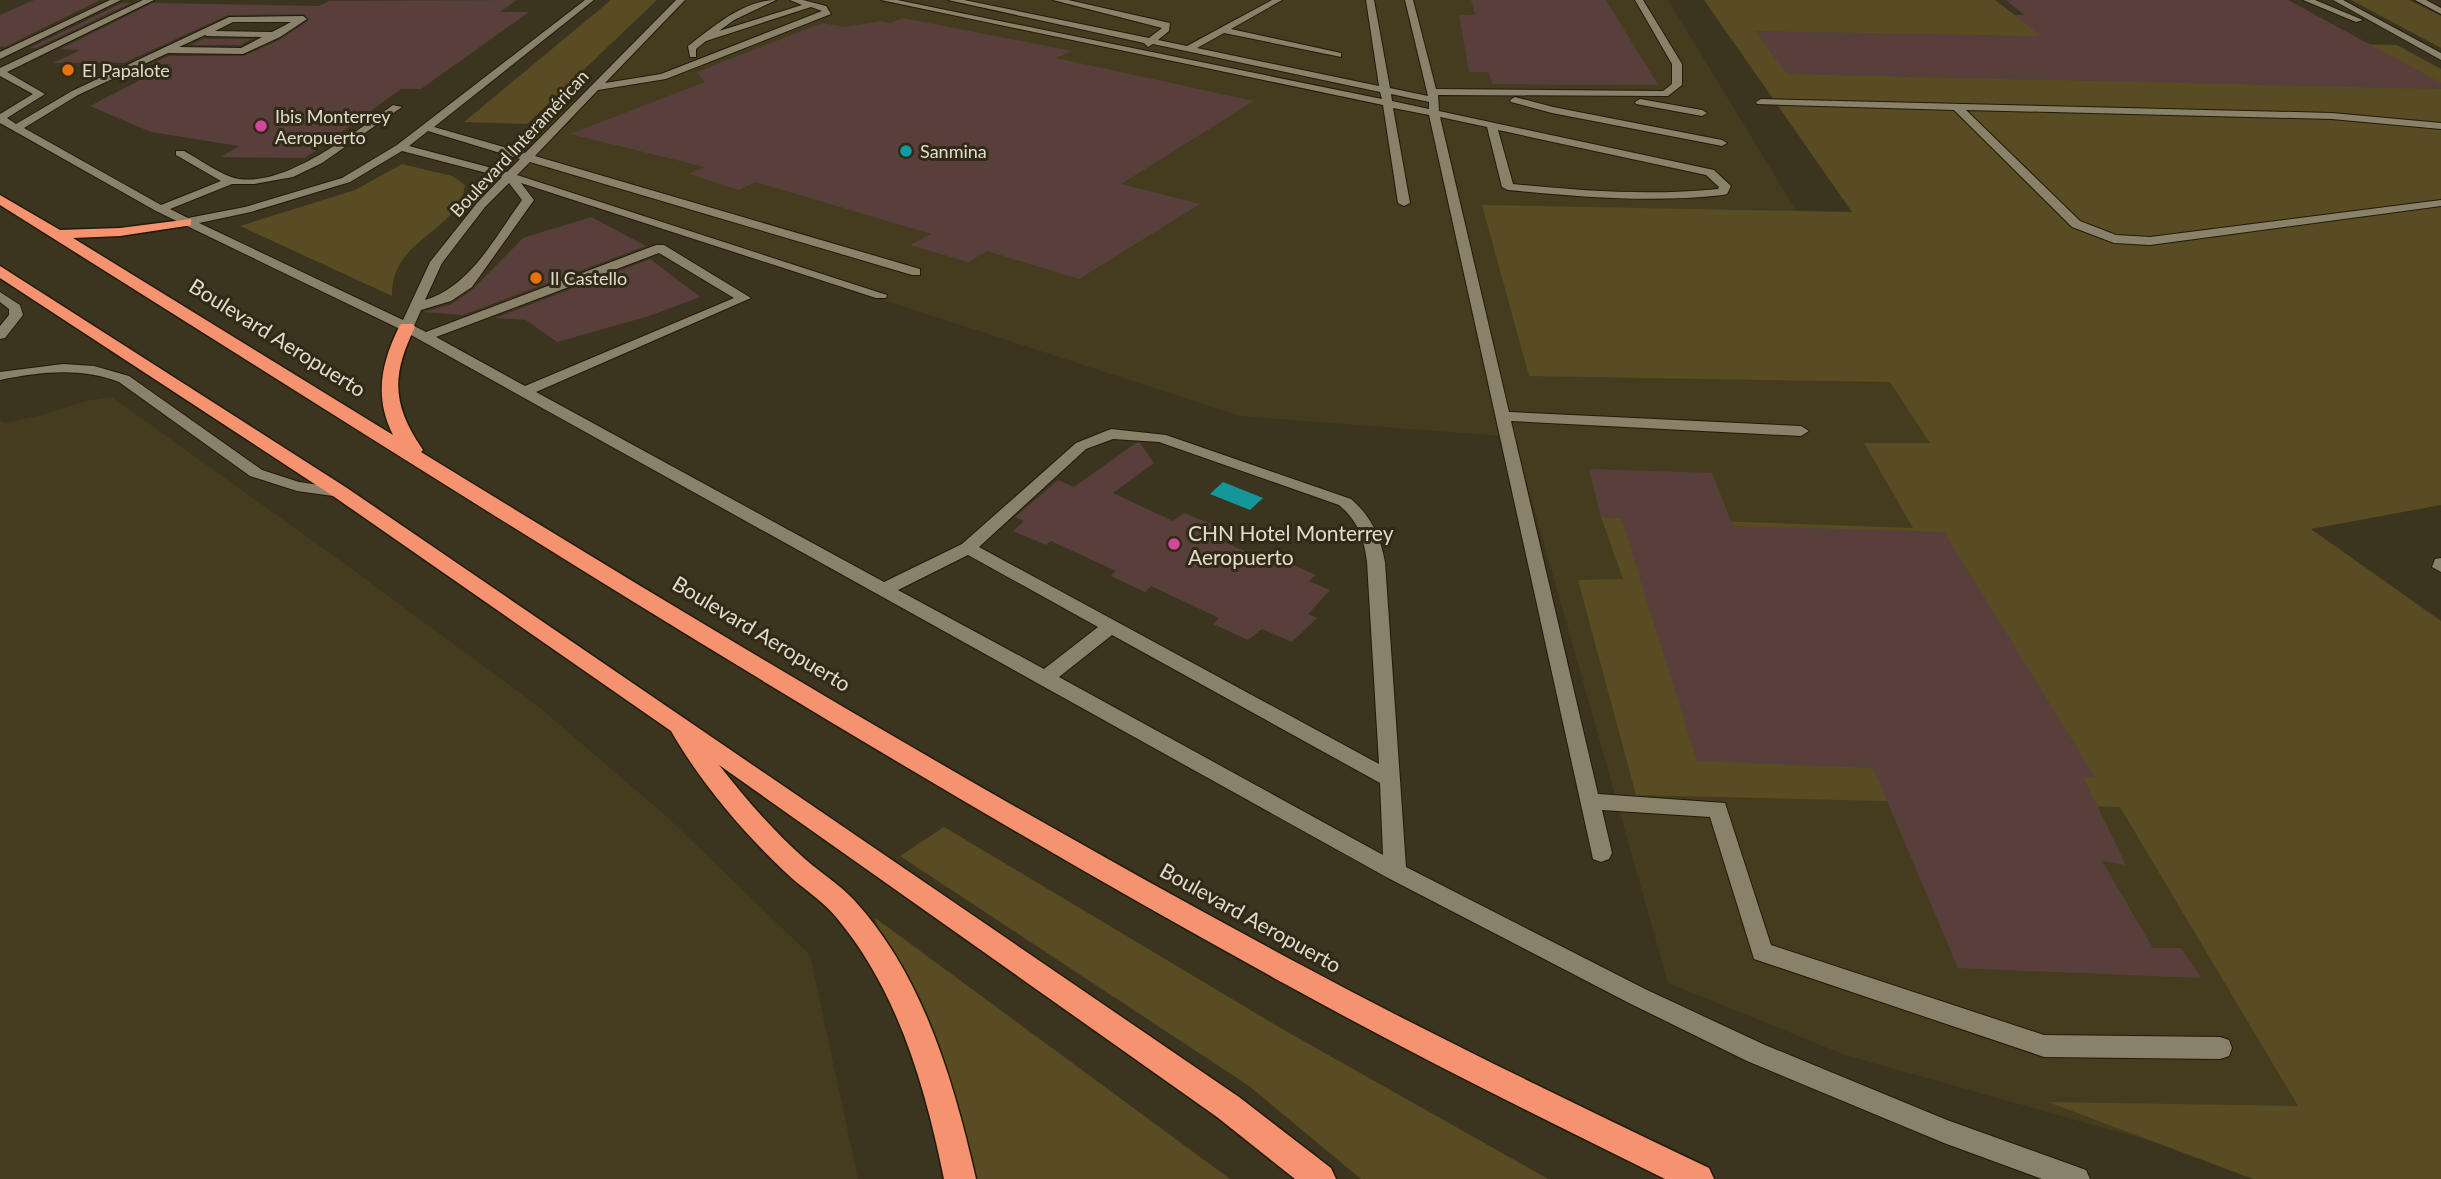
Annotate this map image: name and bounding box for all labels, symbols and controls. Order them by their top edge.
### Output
place label: El Papalote [82,59,170,81]
marker: El Papalote [60,62,76,78]
street label: Boulevard Interamérican [445,65,593,221]
place label: Ibis Monterrey Aeropuerto [275,105,391,148]
marker: Ibis Monterrey Aeropuerto [253,118,269,134]
place label: Sanmina [920,140,987,162]
marker: Sanmina [898,143,914,159]
place label: Il Castello [550,267,627,289]
marker: Il Castello [528,270,544,286]
street label: Boulevard Aeropuerto [185,273,371,402]
place label: CHN Hotel Monterrey Aeropuerto [1188,520,1394,569]
marker: CHN Hotel Monterrey Aeropuerto [1166,536,1182,552]
street label: Boulevard Aeropuerto [668,570,856,696]
street label: Boulevard Aeropuerto [1156,857,1346,977]

